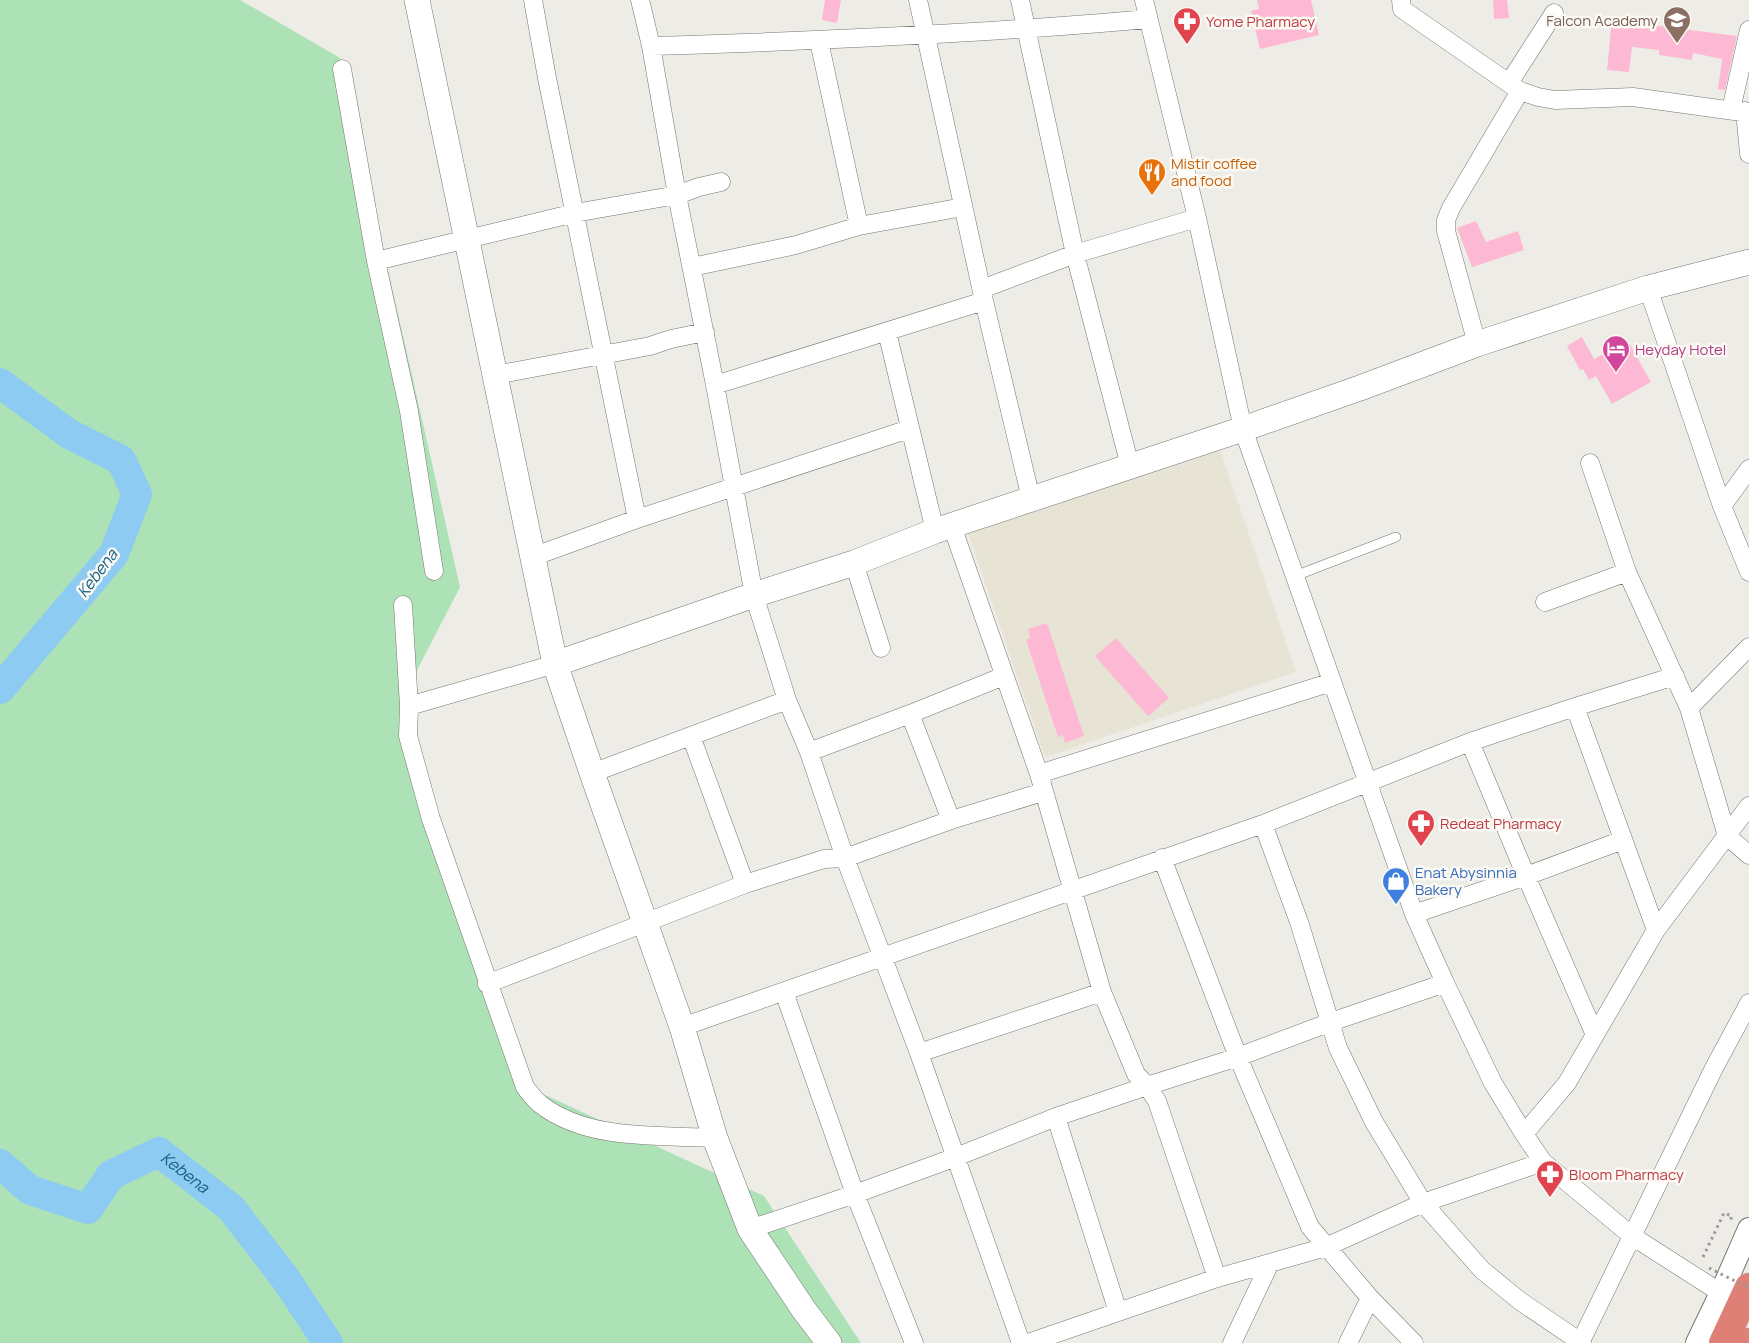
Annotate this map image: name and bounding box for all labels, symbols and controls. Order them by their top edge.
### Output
school or university icon: Falcon Academy [1662,5,1692,44]
pharmacy icon: Yome Pharmacy [1172,6,1202,45]
place label: Falcon Academy [1546,10,1658,31]
place label: Yome Pharmacy [1206,11,1315,32]
place label: Mistir coffee and food [1171,153,1257,191]
restaurant icon: Mistir coffee and food [1137,157,1167,196]
hotel icon: Heyday Hotel [1601,334,1631,373]
place label: Heyday Hotel [1635,339,1726,360]
water label: Kebena [72,543,123,602]
pharmacy icon: Redeat Pharmacy [1406,808,1436,847]
place label: Redeat Pharmacy [1440,813,1562,834]
place label: Enat Abysinnia Bakery [1415,862,1517,900]
shop icon: Enat Abysinnia Bakery [1381,866,1411,905]
water label: Kebena [156,1147,214,1199]
pharmacy icon: Bloom Pharmacy [1535,1159,1565,1198]
place label: Bloom Pharmacy [1569,1164,1684,1185]

